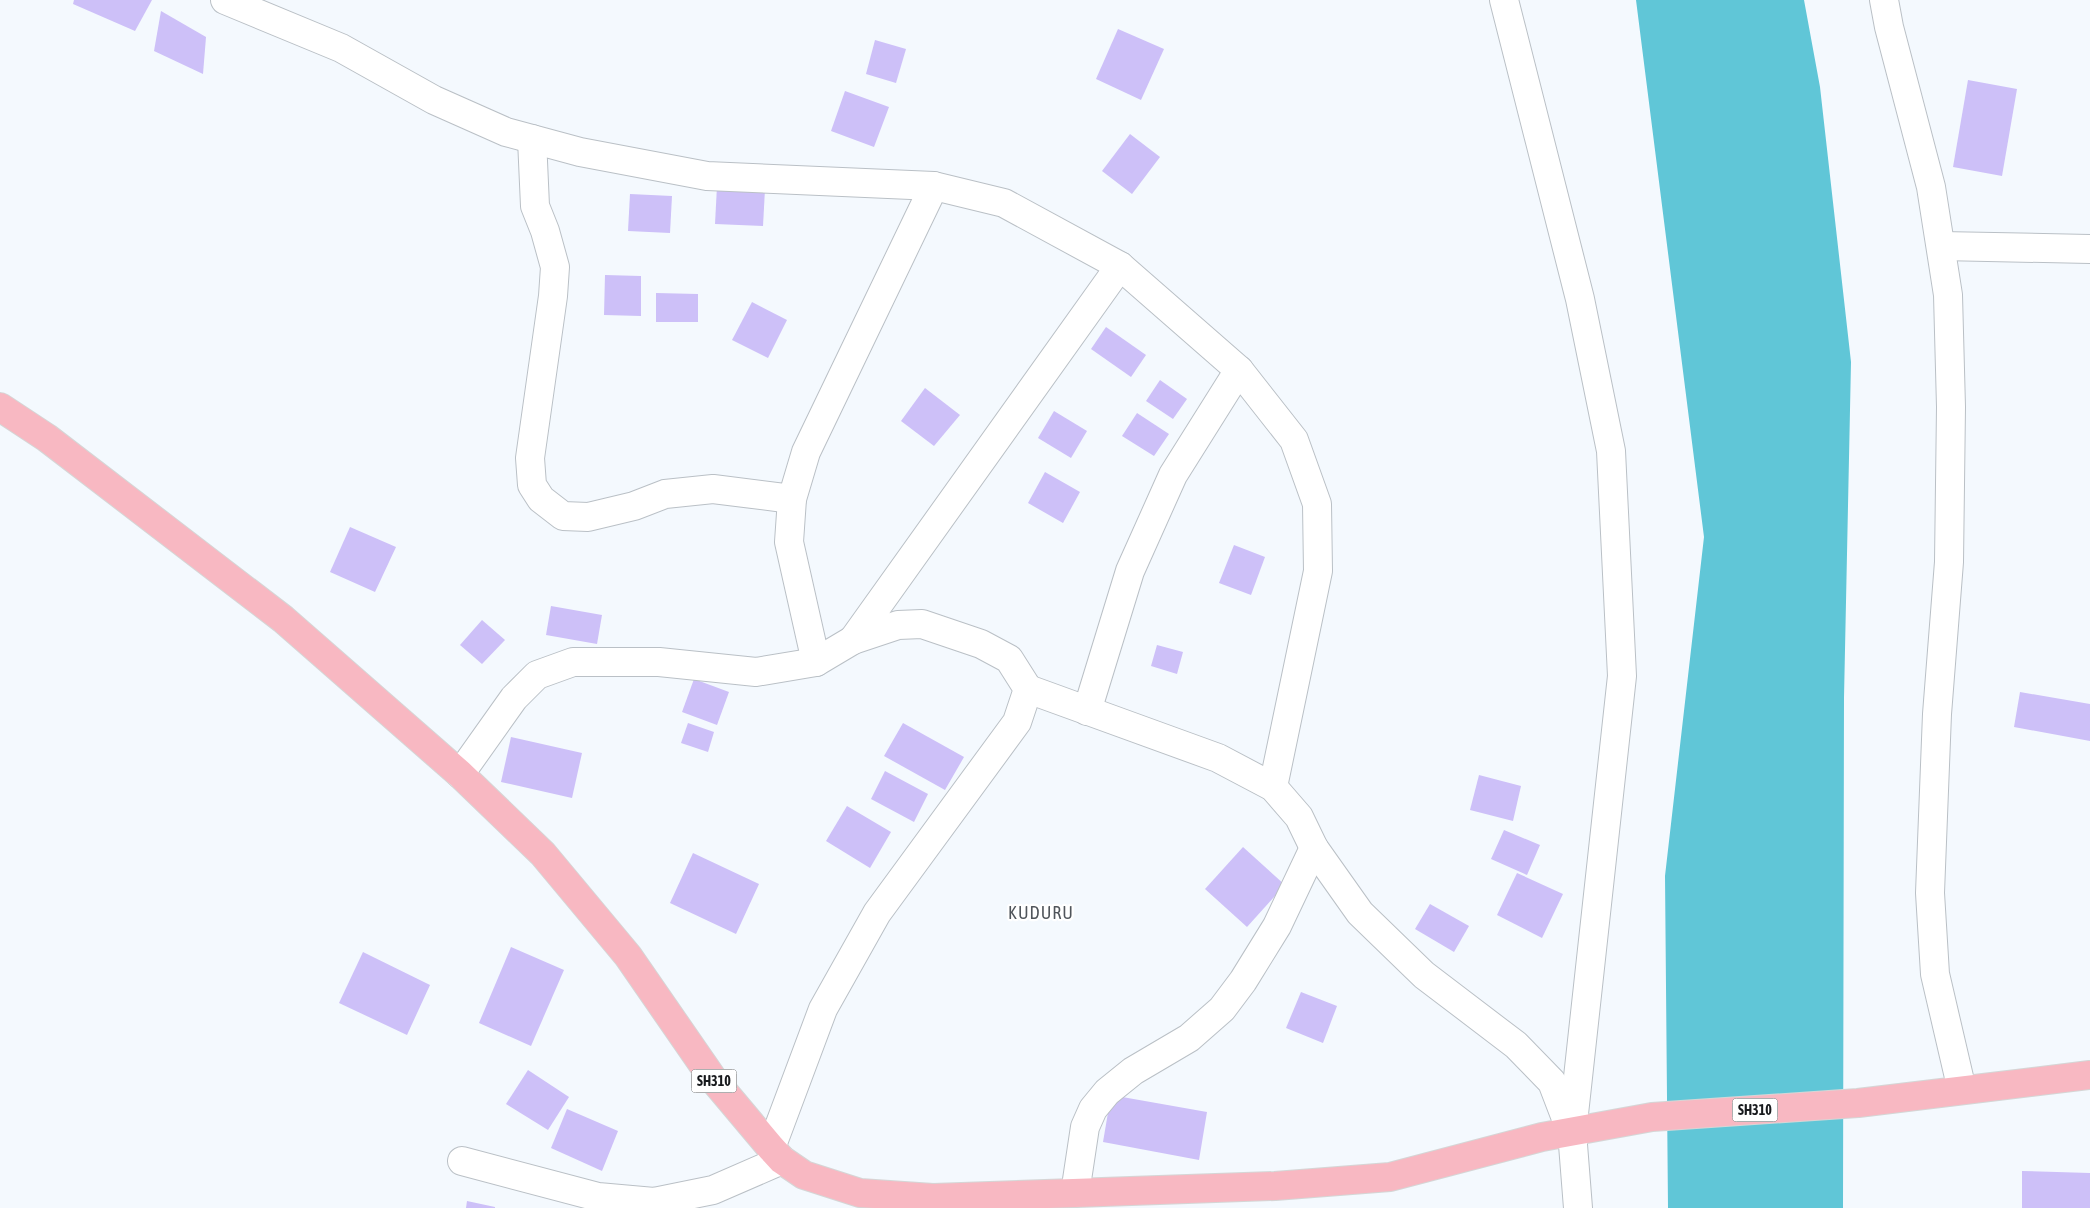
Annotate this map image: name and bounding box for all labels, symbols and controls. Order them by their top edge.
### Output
district label: KUDURU [1008,902,1074,923]
road number: SH310 [692,1070,736,1092]
road number: SH310 [1732,1098,1778,1122]

